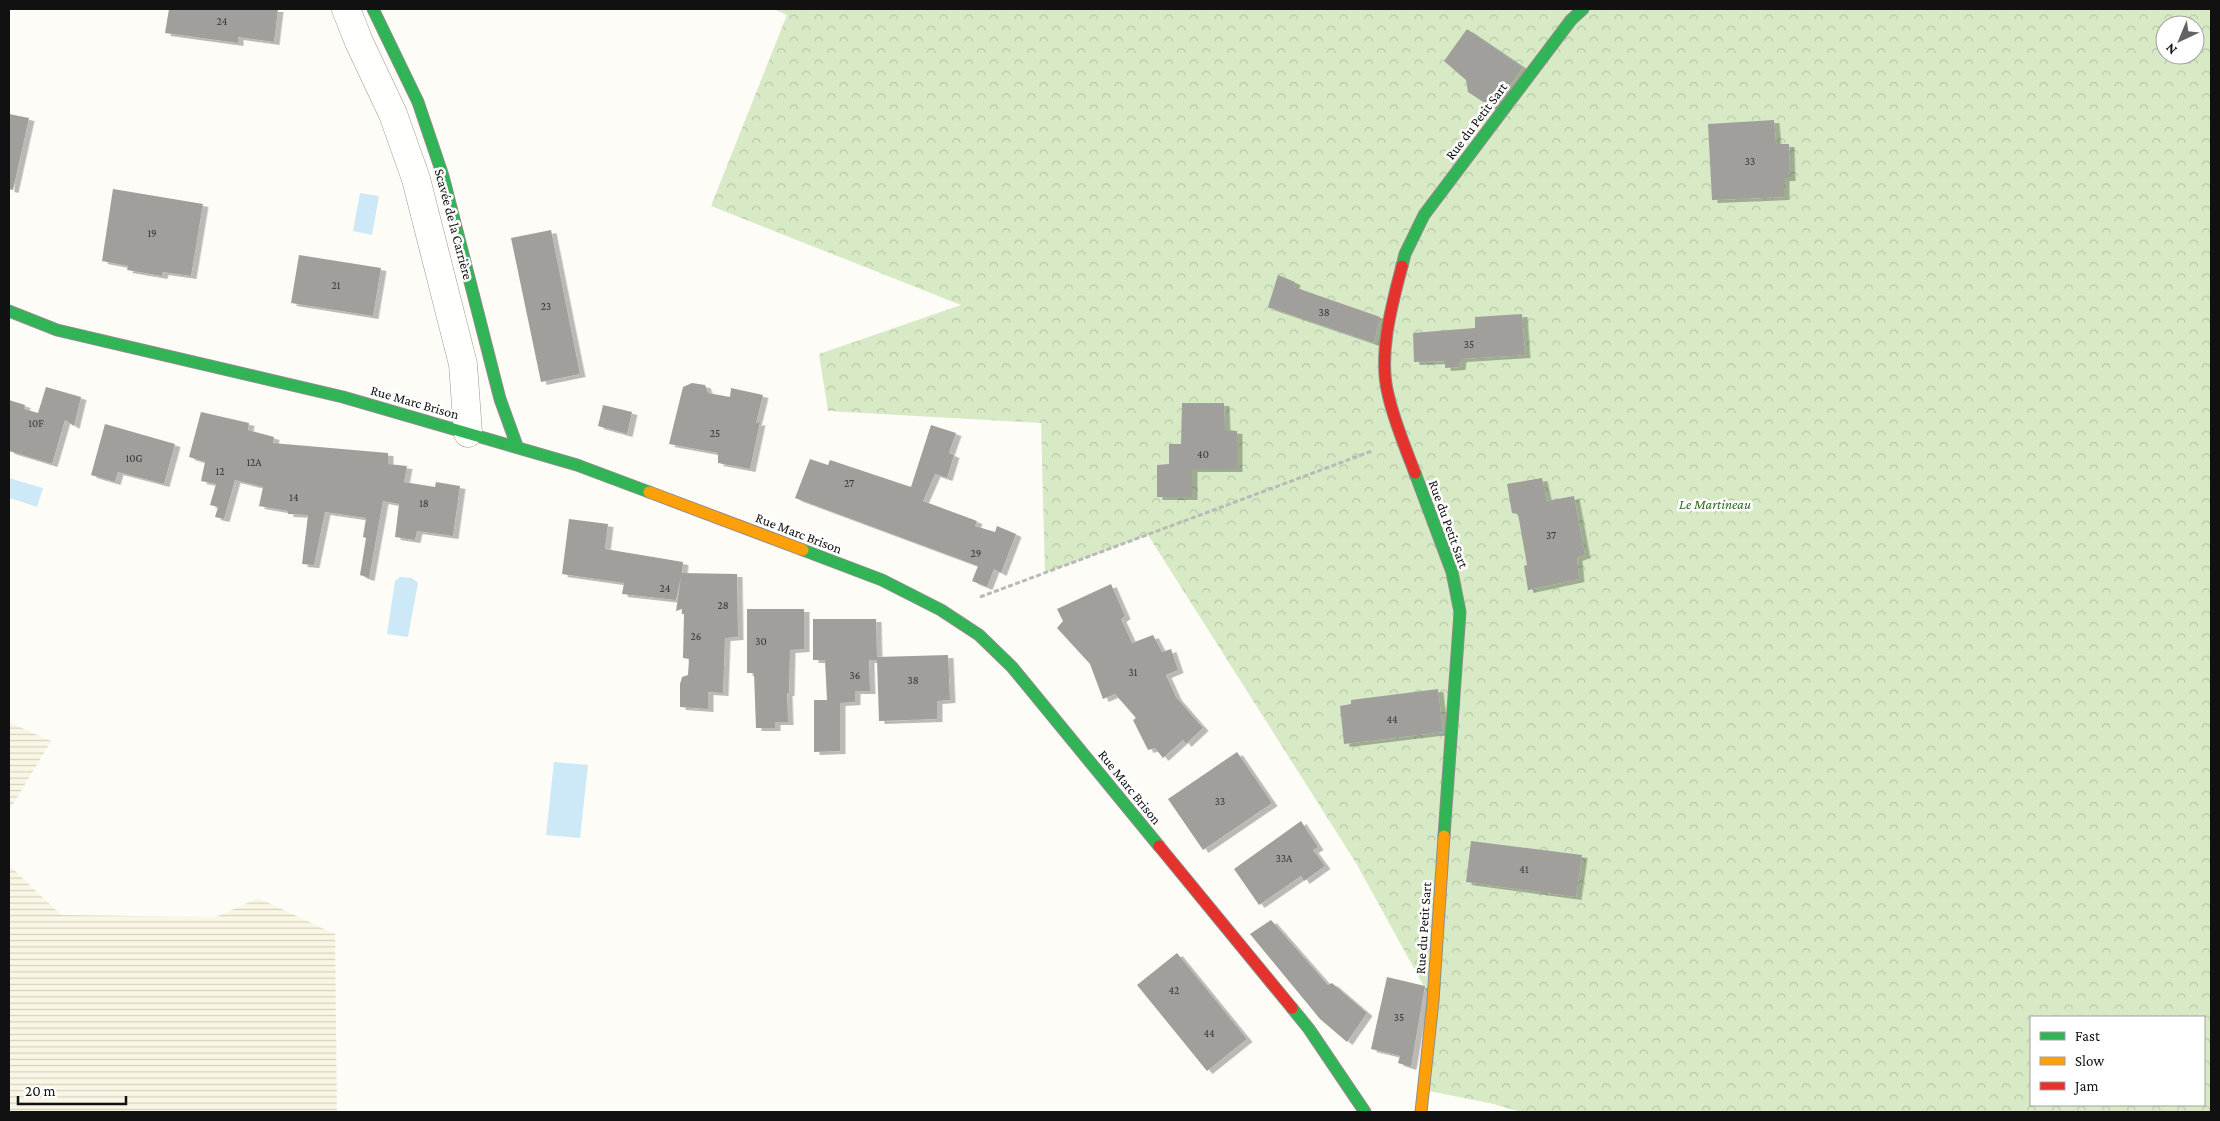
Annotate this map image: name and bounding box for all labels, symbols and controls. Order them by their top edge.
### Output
house number: 24 [217,15,228,27]
north arrow [2155,15,2205,65]
text: N [2162,40,2180,58]
street label: Rue du Petit Sart [1442,79,1510,163]
house number: 33 [1745,155,1755,167]
street label: Scavée de la Carrière [431,167,477,281]
house number: 19 [147,227,157,239]
house number: 21 [332,279,341,291]
house number: 23 [541,300,551,312]
house number: 38 [1318,306,1330,318]
house number: 35 [1464,338,1474,350]
street label: Rue Marc Brison [369,382,462,422]
house number: 10F [28,417,44,429]
house number: 25 [710,427,720,439]
house number: 40 [1197,448,1209,460]
house number: 10G [126,452,142,464]
house number: 12A [246,456,262,468]
house number: 12 [216,465,224,477]
house number: 27 [844,477,854,489]
street label: Rue du Petit Sart [1426,478,1472,570]
house number: 14 [289,491,299,503]
park label: Le Martineau [1679,496,1751,512]
house number: 18 [419,497,429,509]
street label: Rue Marc Brison [754,509,845,557]
house number: 37 [1546,529,1556,541]
house number: 29 [971,547,981,559]
house number: 24 [660,582,671,594]
house number: 28 [717,599,729,611]
house number: 26 [691,630,701,642]
house number: 30 [755,635,767,647]
house number: 31 [1129,666,1138,678]
house number: 36 [850,669,860,681]
house number: 38 [907,674,919,686]
house number: 44 [1386,713,1398,725]
street label: Rue Marc Brison [1095,747,1165,828]
house number: 33 [1215,795,1225,807]
house number: 33A [1276,852,1293,864]
house number: 41 [1519,863,1529,875]
street label: Rue du Petit Sart [1412,881,1434,975]
house number: 42 [1169,984,1179,996]
house number: 35 [1394,1011,1404,1023]
legend [2030,1016,2205,1106]
house number: 44 [1203,1027,1215,1039]
text: Fast [2075,1028,2101,1044]
text: Slow [2075,1053,2105,1069]
scale bar [18,1074,125,1106]
text: Jam [2073,1078,2098,1095]
text: 20 m [25,1083,56,1099]

